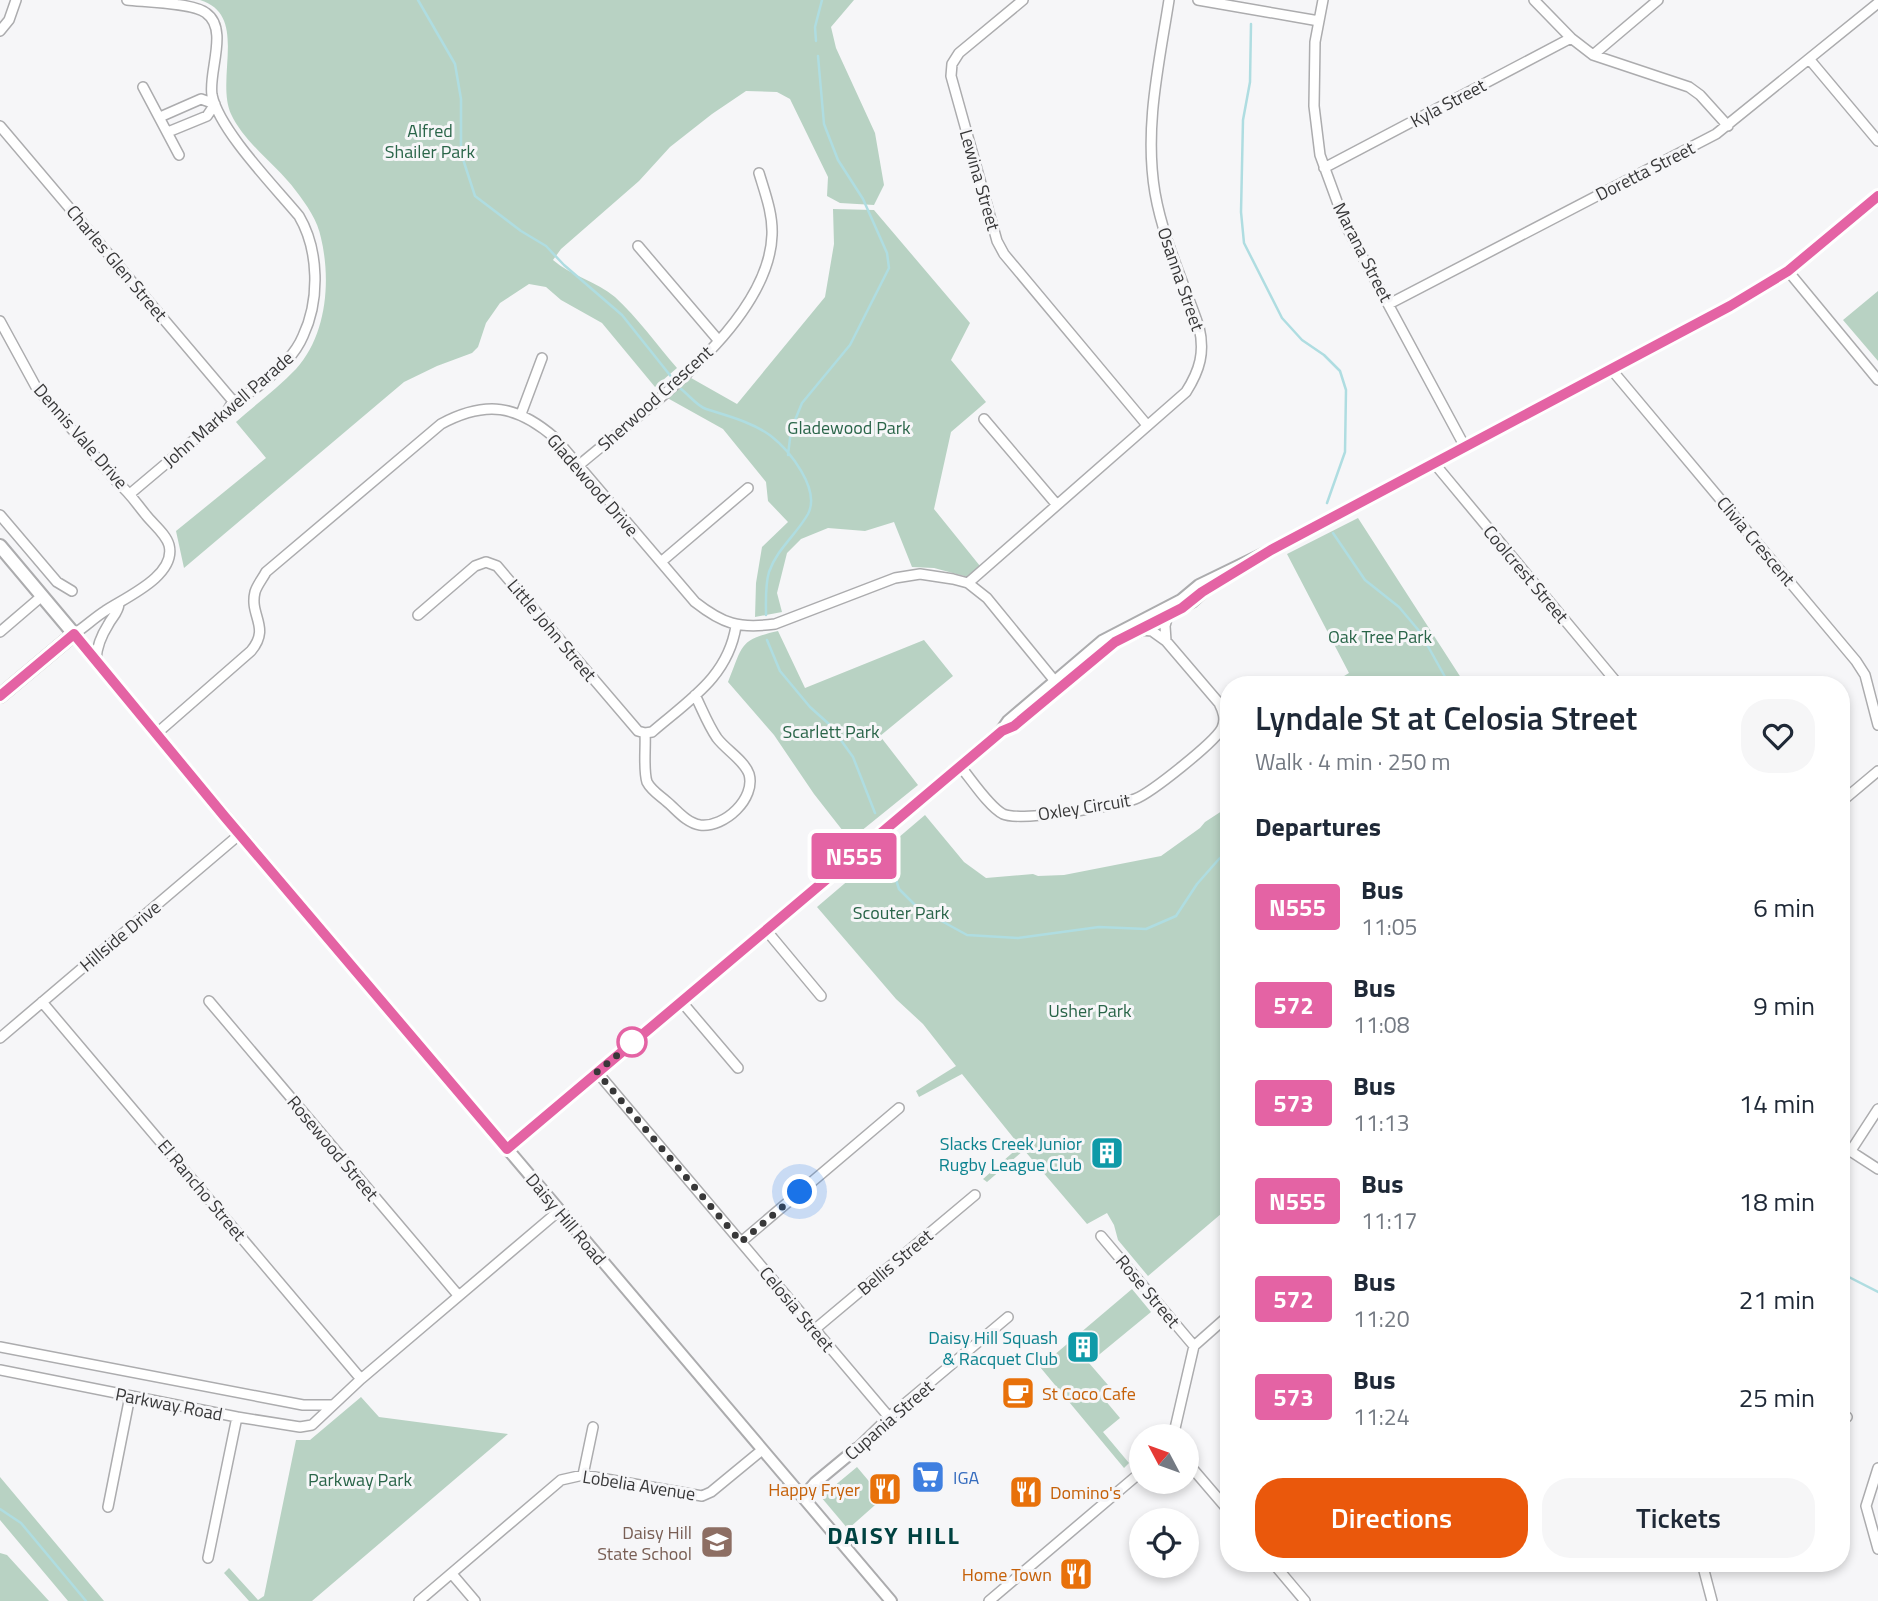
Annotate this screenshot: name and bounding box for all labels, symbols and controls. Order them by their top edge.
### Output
street label: Kyla Street [1405,72,1491,134]
park label: Alfred Shailer Park [385,117,476,165]
street label: Lewina Street [953,126,1008,234]
street label: Doretta Street [1591,134,1700,208]
street label: Marana Street [1326,198,1400,307]
street label: Charles Glen Street [60,199,174,328]
street label: Osanna Street [1151,224,1212,335]
street label: Sherwood Crescent [591,338,719,457]
street label: John Markwell Parade [157,345,299,473]
street label: Dennis Vale Drive [28,377,134,495]
park label: Gladewood Park [787,414,911,441]
street label: Gladewood Drive [541,428,645,542]
street label: Clivia Crescent [1710,490,1802,592]
street label: Coolcrest Street [1477,519,1576,629]
street label: Little John Street [501,573,604,688]
park label: Oak Tree Park [1328,623,1432,650]
text: Lyndale St at Celosia Street [1255,693,1637,743]
button: heart [1741,699,1815,773]
park label: Scarlett Park [782,718,880,745]
text: Walk · 4 min · 250 m [1255,744,1451,779]
street label: Oxley Circuit [1036,786,1133,828]
text: Departures [1255,807,1381,846]
line badge: N555 [805,833,903,879]
text: N555 [826,838,882,874]
text: Bus [1361,870,1403,909]
text: 6 min [1753,888,1815,927]
text: N555 [1269,889,1326,925]
street label: Hillside Drive [74,894,166,978]
park label: Scouter Park [853,899,950,926]
text: 11:05 [1361,909,1417,944]
text: Bus [1353,968,1395,1007]
text: 9 min [1753,986,1815,1025]
text: 572 [1273,987,1314,1023]
park label: Usher Park [1048,997,1132,1024]
text: 11:08 [1353,1007,1410,1042]
unlabelled marker [617,1027,647,1057]
text: Bus [1353,1066,1395,1105]
text: 14 min [1739,1084,1815,1123]
text: 573 [1273,1085,1314,1121]
street label: Rosewood Street [281,1089,386,1207]
text: 11:13 [1353,1105,1410,1140]
place label: Slacks Creek Junior Rugby League Club [939,1130,1082,1178]
street label: El Rancho Street [151,1133,253,1247]
building icon: Slacks Creek Junior Rugby League Club [1088,1134,1126,1172]
text: Bus [1361,1164,1403,1203]
street label: Daisy Hill Road [519,1167,613,1271]
your location [782,1174,817,1209]
text: 18 min [1739,1182,1815,1221]
text: N555 [1269,1183,1326,1219]
text: 11:17 [1361,1203,1417,1238]
street label: Bellis Street [851,1222,939,1302]
street label: Rose Street [1109,1249,1187,1334]
street label: Celosia Street [753,1260,841,1358]
text: Bus [1353,1262,1395,1301]
text: 21 min [1739,1280,1815,1319]
text: 572 [1273,1281,1314,1317]
text: 11:20 [1353,1301,1410,1336]
place label: Daisy Hill Squash & Racquet Club [928,1324,1058,1372]
building icon: Daisy Hill Squash & Racquet Club [1064,1328,1102,1366]
text: Bus [1353,1360,1395,1399]
street label: Cupania Street [838,1373,940,1466]
cafe icon: St Coco Cafe [999,1374,1037,1412]
text: 25 min [1739,1378,1815,1417]
text: 573 [1273,1379,1314,1415]
street label: Parkway Road [113,1380,225,1428]
place label: St Coco Cafe [1042,1380,1136,1407]
text: 11:24 [1353,1399,1410,1434]
north arrow [1129,1424,1199,1494]
map controls [1129,1424,1199,1578]
supermarket icon: IGA [909,1458,947,1496]
street label: Lobelia Avenue [581,1463,697,1507]
place label: IGA [953,1464,980,1491]
park label: Parkway Park [308,1466,412,1493]
restaurant icon: Happy Fryer [866,1470,904,1508]
restaurant icon: Domino's [1007,1473,1045,1511]
place label: Happy Fryer [768,1476,860,1503]
button: Directions [1255,1478,1528,1558]
button: Tickets [1542,1478,1815,1558]
place label: Domino's [1050,1479,1121,1506]
button: locate [1129,1508,1199,1578]
district label: DAISY HILL [827,1517,961,1553]
place label: Daisy Hill State School [597,1519,692,1567]
school or university icon: Daisy Hill State School [698,1523,736,1561]
restaurant icon: Home Town [1057,1555,1095,1593]
place label: Home Town [962,1561,1052,1588]

